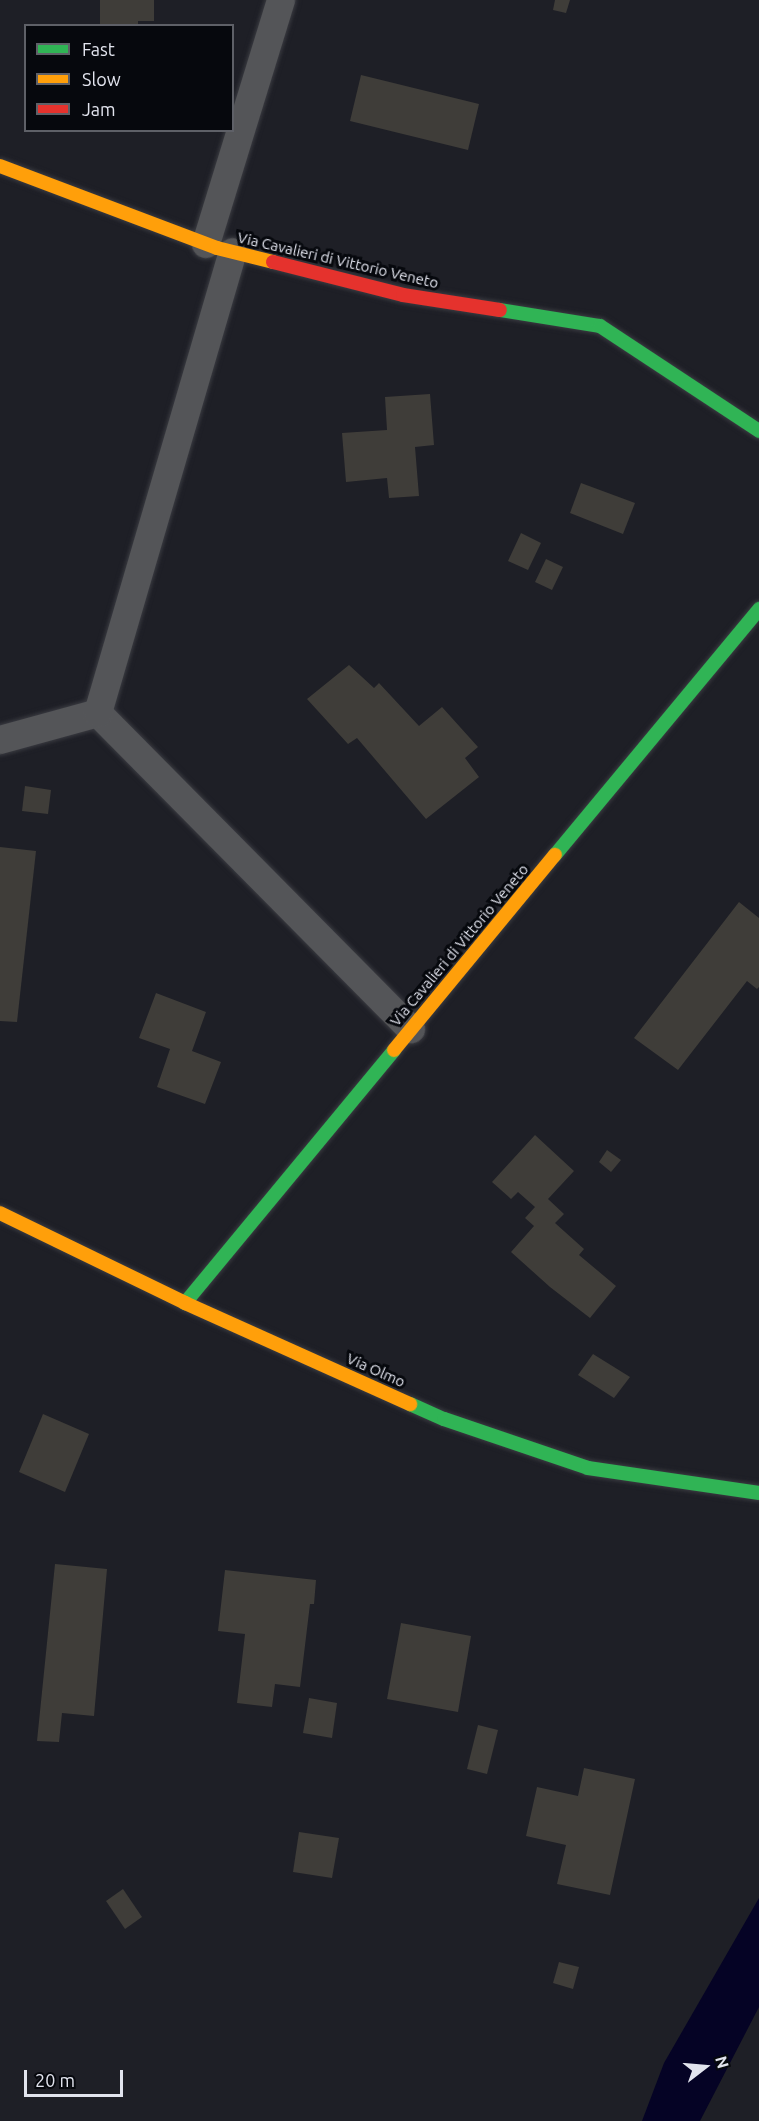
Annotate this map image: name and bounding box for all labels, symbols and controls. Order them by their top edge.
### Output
legend [24,24,234,132]
text: Fast [82,39,115,59]
text: Slow [82,69,121,89]
text: Jam [82,99,116,119]
street label: Via Cavalieri di Vittorio Veneto [236,228,440,292]
street label: Via Cavalieri di Vittorio Veneto [386,860,532,1030]
street label: Via Olmo [344,1349,408,1391]
north arrow [675,2037,735,2097]
text: N [712,2054,733,2070]
scale bar [27,2058,126,2096]
text: 20 m [35,2070,75,2090]

